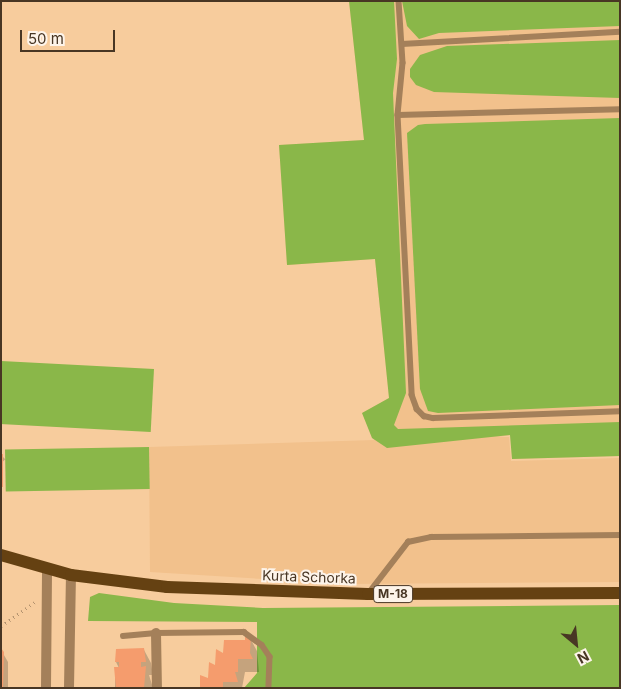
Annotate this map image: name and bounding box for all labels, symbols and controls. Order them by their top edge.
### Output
scale bar [22,20,118,52]
text: 50 m [28,29,64,48]
street label: Kurta Schorka [262,567,356,587]
road number: M-18 [373,584,413,604]
north arrow [551,619,601,669]
text: N [575,648,592,668]

